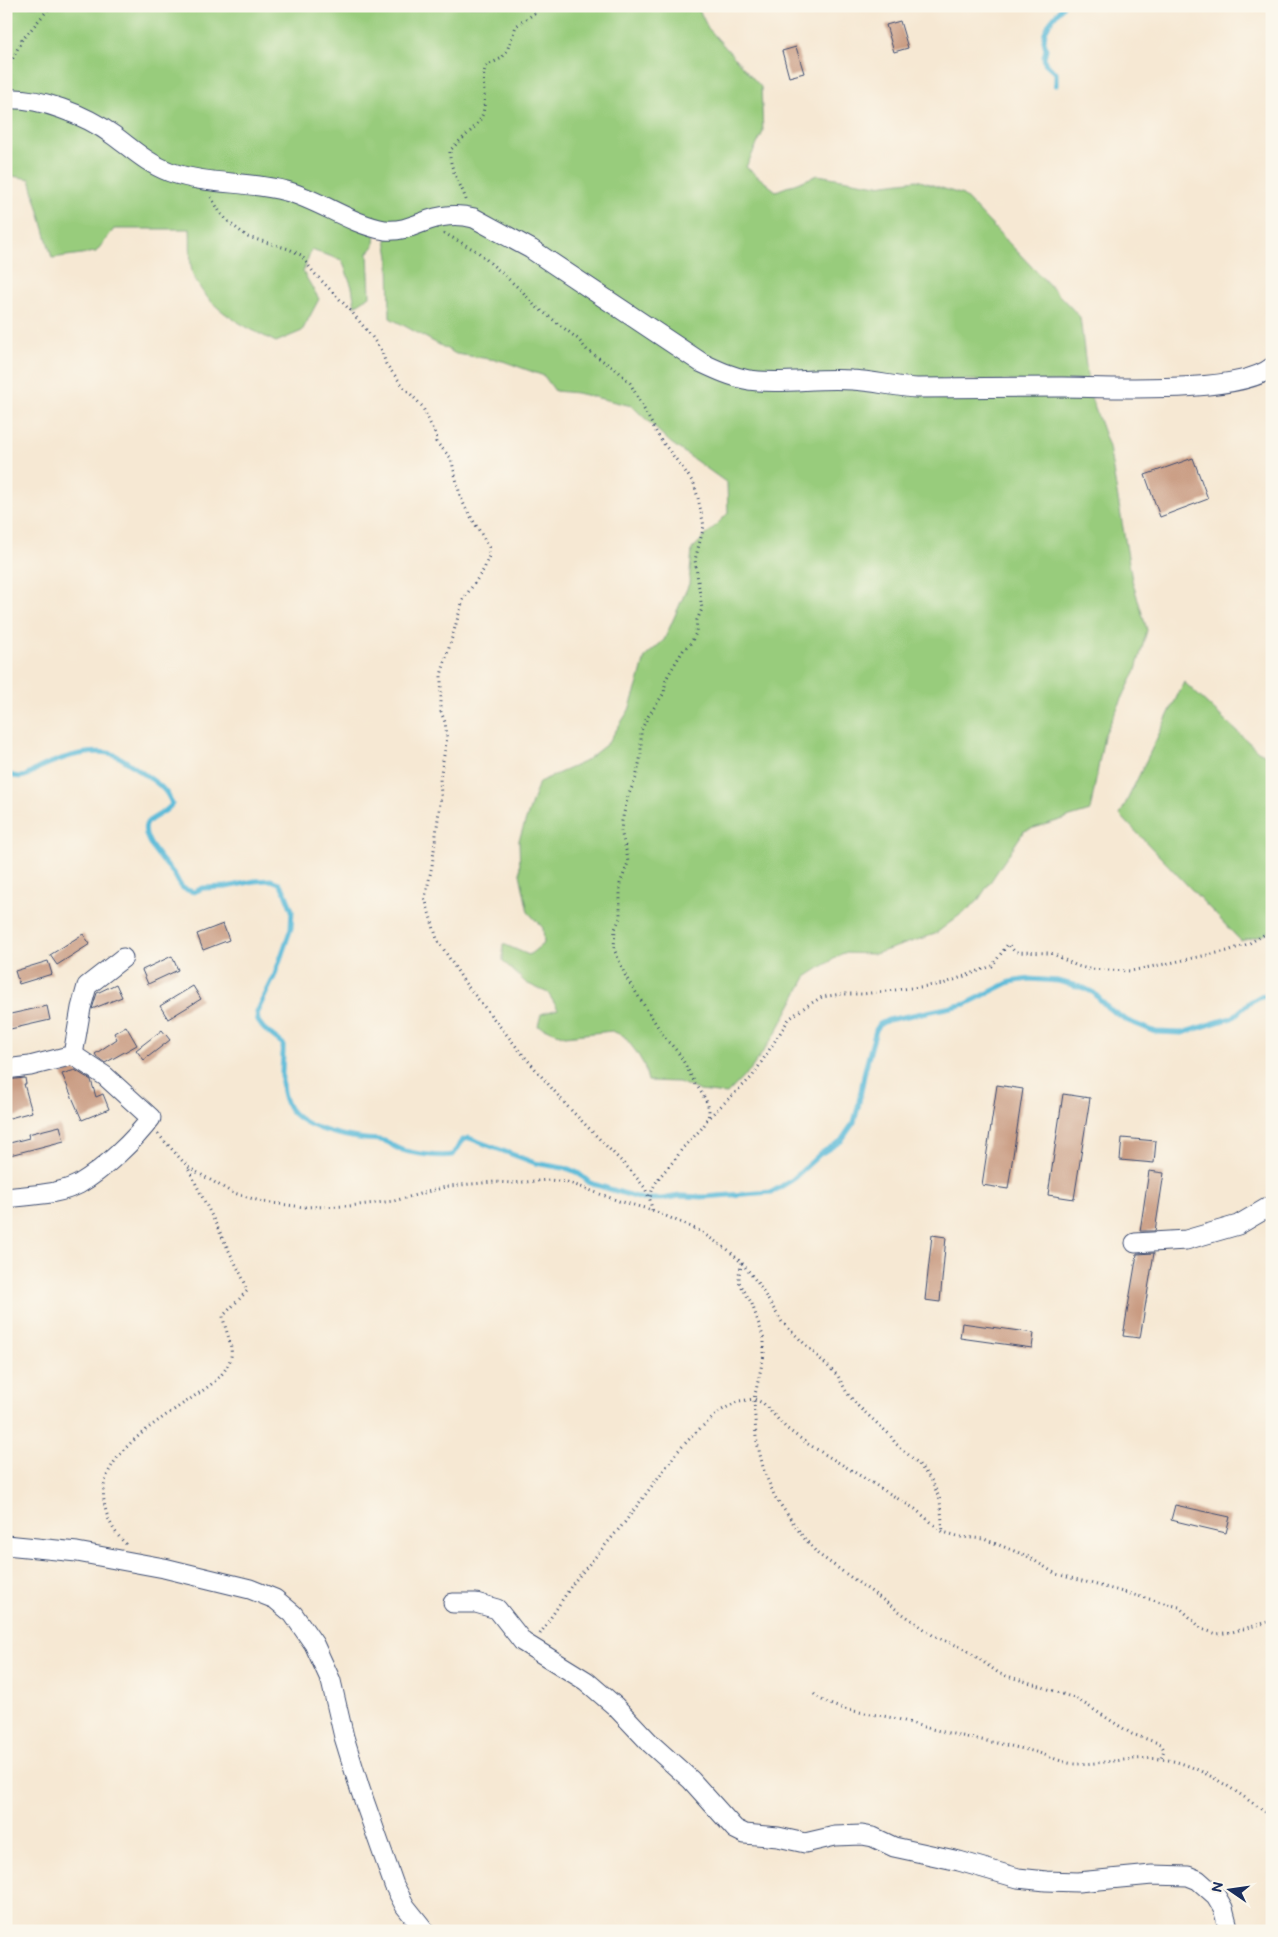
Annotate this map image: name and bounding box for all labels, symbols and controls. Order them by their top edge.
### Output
north arrow [1206,1864,1256,1914]
text: N [1208,1880,1227,1894]

